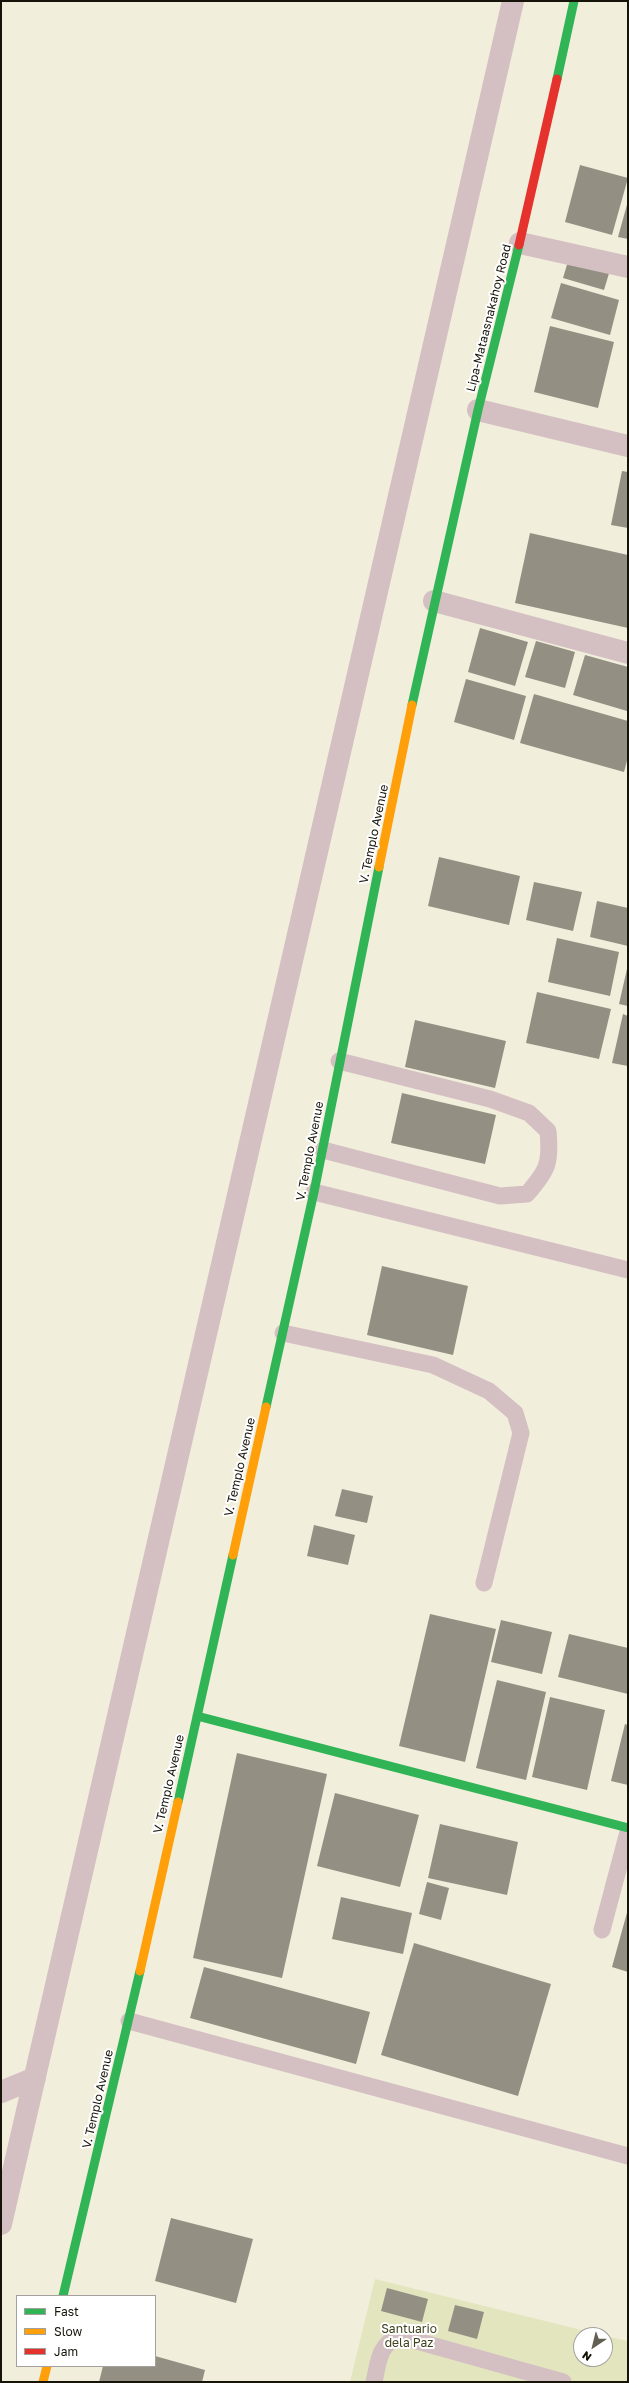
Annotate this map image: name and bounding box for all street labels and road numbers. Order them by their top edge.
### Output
street label: Lipa-Mataasnakahoy Road [464,243,514,393]
street label: V. Templo Avenue [356,783,392,885]
street label: V. Templo Avenue [293,1100,327,1202]
street label: V. Templo Avenue [222,1416,258,1518]
street label: V. Templo Avenue [151,1733,187,1835]
street label: V. Templo Avenue [80,2048,116,2150]

